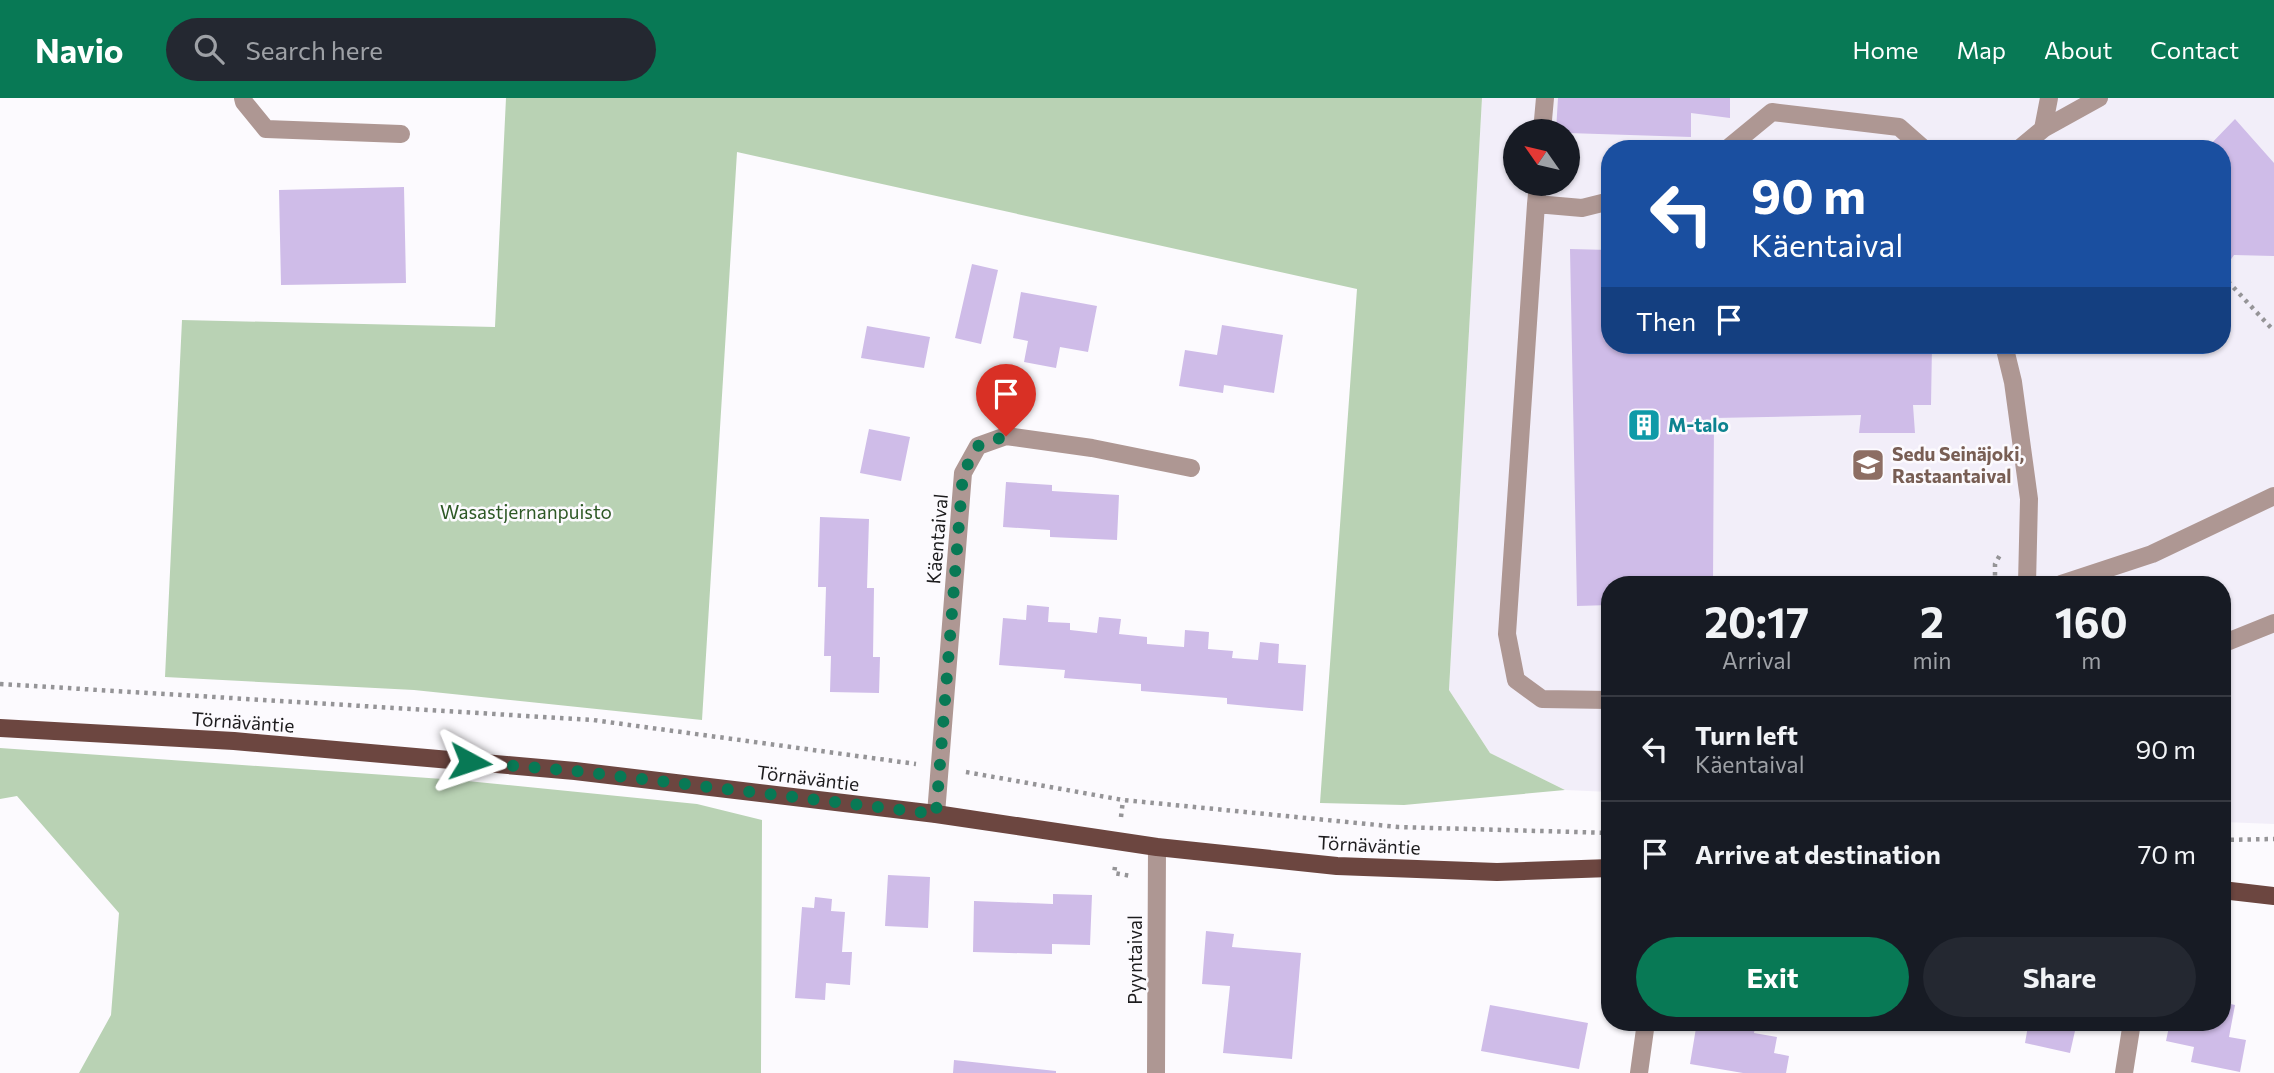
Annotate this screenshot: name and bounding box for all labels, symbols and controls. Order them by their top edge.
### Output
search box [166,18,656,81]
text: Navio [35,29,124,70]
icon: search [190,30,228,68]
text: Search here [246,34,383,65]
text: Home [1853,35,1919,64]
text: Map [1957,35,2006,64]
text: About [2044,35,2112,64]
text: Contact [2150,35,2239,64]
north arrow [1503,119,1580,196]
map controls [1503,119,1580,196]
text: 90 m [1751,164,1866,224]
icon: left [1636,168,1727,259]
text: Käentaival [1751,224,1903,264]
icon: arrive [1710,301,1748,339]
text: Then [1636,305,1696,336]
pin [976,364,1036,436]
icon: arrive [987,375,1025,413]
building icon: M-talo [1625,406,1663,444]
place label: M-talo [1668,413,1729,436]
place label: Sedu Seinäjoki, Rastaantaival [1892,442,2024,487]
school or university icon: Sedu Seinäjoki, Rastaantaival [1849,446,1887,484]
street label: Käentaival [921,493,952,585]
park label: Wasastjernanpuisto [440,500,612,523]
text: 20:17 [1704,595,1809,647]
text: 2 [1920,595,1944,647]
text: 160 [2055,595,2128,647]
text: Arrival [1722,646,1791,674]
text: min [1912,646,1952,674]
text: m [2081,646,2101,674]
street label: Törnäväntie [191,706,295,737]
text: Turn left [1695,719,1798,750]
position arrow [433,725,507,799]
icon: left [1636,730,1674,768]
text: 90 m [2136,733,2196,764]
text: Käentaival [1695,750,1804,778]
street label: Törnäväntie [755,760,861,795]
street label: Törnäväntie [1317,830,1421,859]
icon: arrive [1636,835,1674,873]
text: Arrive at destination [1695,838,1941,869]
text: 70 m [2138,838,2196,869]
street label: Pyyntaival [1123,915,1146,1005]
button: Exit [1636,937,1909,1017]
button: Share [1923,937,2196,1017]

